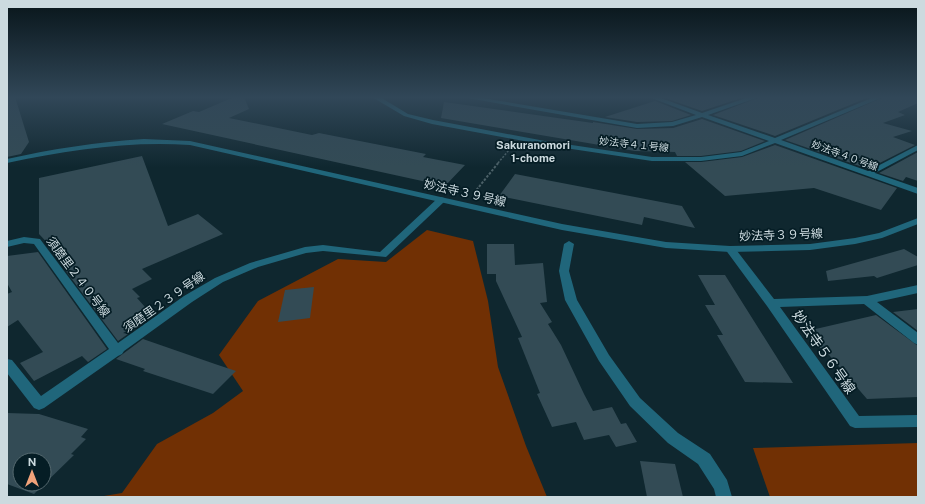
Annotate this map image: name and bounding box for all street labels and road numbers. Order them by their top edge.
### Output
street label: 妙法寺４１号線 [599,134,669,154]
street label: 妙法寺４０号線 [810,137,880,173]
street label: 妙法寺３９号線 [422,177,508,209]
street label: 妙法寺３９号線 [739,227,823,243]
street label: 須磨里２４０号線 [44,234,112,320]
street label: 須磨里２３９号線 [121,269,207,335]
street label: 妙法寺５６号線 [789,307,859,397]

